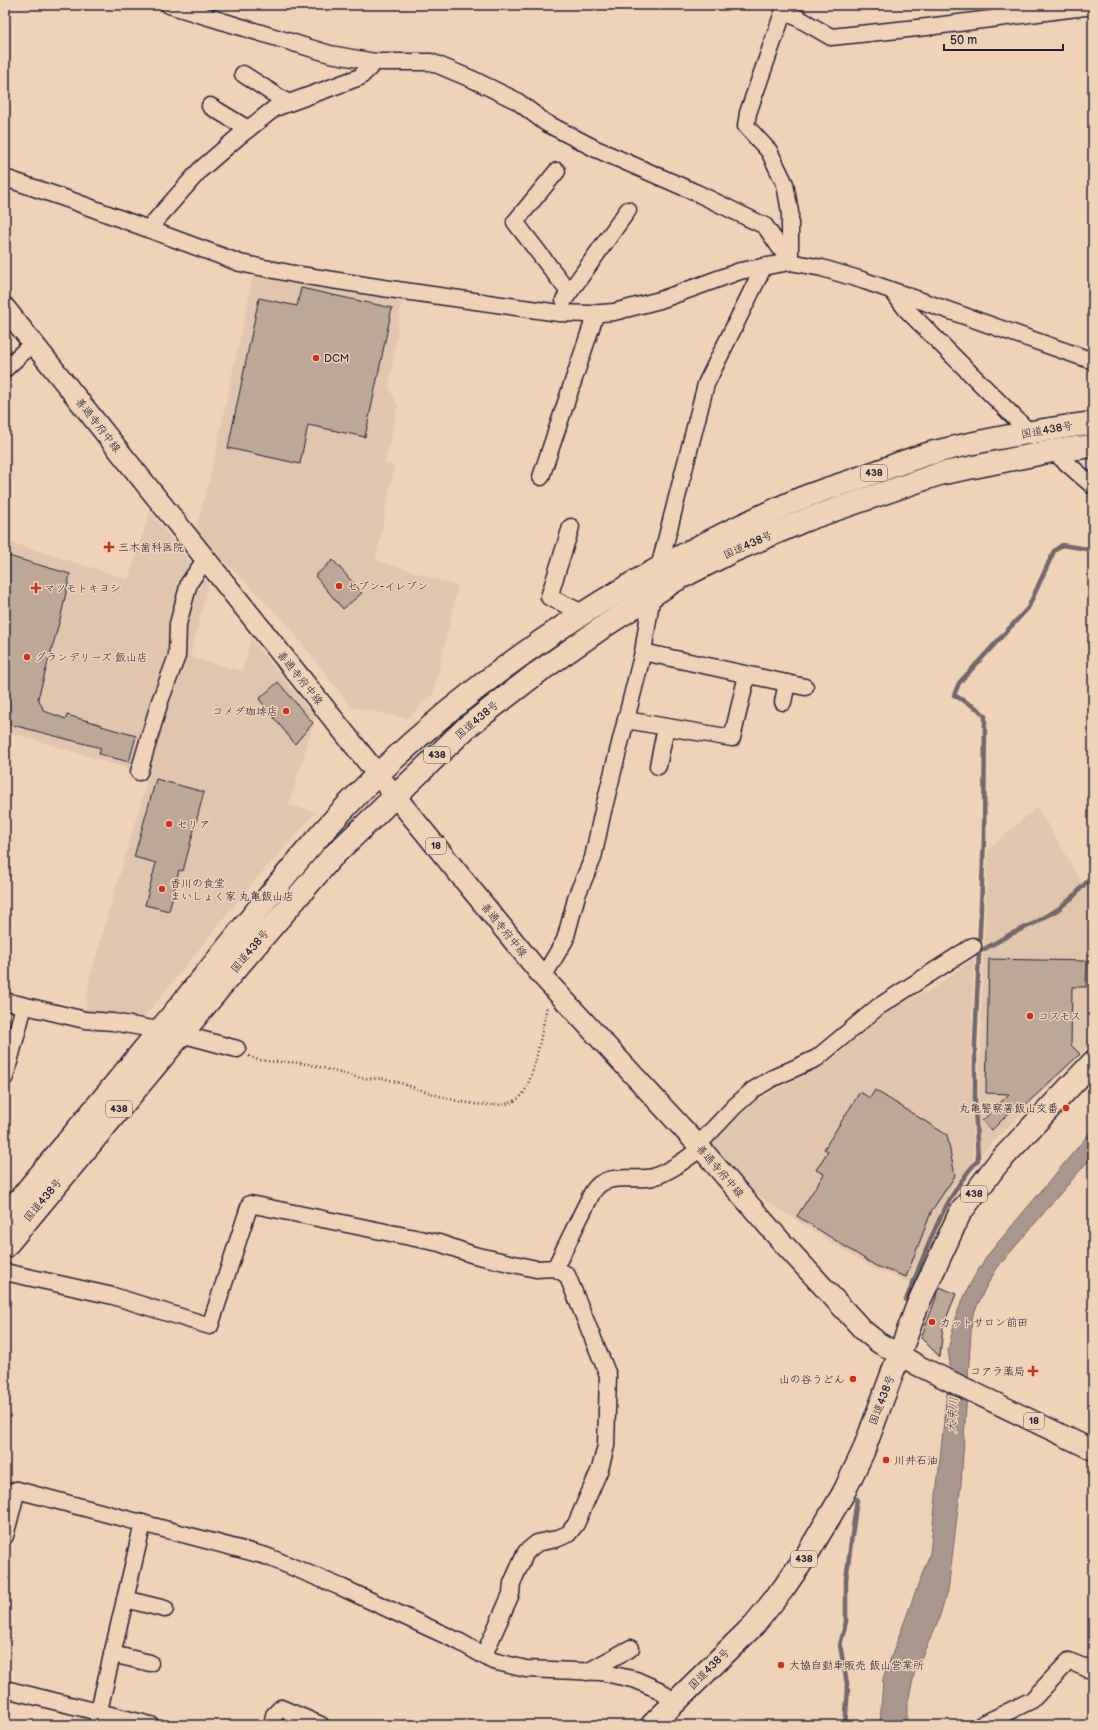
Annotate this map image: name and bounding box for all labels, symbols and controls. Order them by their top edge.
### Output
scale bar [944,26,1063,52]
text: 50 m [950,33,977,48]
place label: DCM [324,352,349,365]
marker: DCM [311,353,321,363]
street label: 善通寺府中線 [73,395,123,455]
street label: 国道438号 [1020,419,1074,441]
road number: 438 [861,465,887,481]
street label: 国道438号 [721,528,775,562]
marker: 三木歯科医院 [103,541,115,553]
place label: 三木歯科医院 [118,541,184,554]
place label: セブン-イレブン [347,580,428,593]
marker: セブン-イレブン [334,581,344,591]
place label: マツモトキヨシ [44,582,121,595]
marker: マツモトキヨシ [31,583,41,593]
street label: 善通寺府中線 [274,648,326,708]
place label: グランデリーズ 飯山店 [35,651,148,664]
marker: グランデリーズ 飯山店 [22,652,32,662]
street label: 国道438号 [453,698,501,742]
place label: コメダ珈琲店 [212,705,278,718]
marker: コメダ珈琲店 [281,706,291,716]
road number: 438 [424,747,450,763]
place label: セリア [177,818,210,831]
marker: セリア [164,819,174,829]
road number: 18 [426,838,446,854]
place label: 香川の食堂 まいしょく家 丸亀飯山店 [170,877,294,903]
marker: 香川の食堂 まいしょく家 丸亀飯山店 [157,884,167,894]
street label: 善通寺府中線 [478,900,530,960]
street label: 国道438号 [228,927,272,975]
place label: コスモス [1038,1010,1081,1023]
marker: コスモス [1025,1011,1035,1021]
road number: 438 [106,1101,132,1117]
place label: 丸亀警察署飯山交番 [959,1102,1058,1115]
marker: 丸亀警察署飯山交番 [1061,1103,1071,1113]
street label: 善通寺府中線 [693,1142,747,1200]
street label: 国道438号 [21,1176,65,1224]
road number: 438 [961,1186,987,1202]
place label: カットサロン前田 [940,1316,1028,1329]
marker: カットサロン前田 [927,1317,937,1327]
place label: コアラ薬局 [970,1365,1025,1378]
marker: コアラ薬局 [1028,1366,1038,1376]
place label: 山の谷うどん [779,1373,845,1386]
street label: 国道438号 [866,1373,898,1427]
marker: 山の谷うどん [848,1374,858,1384]
water label: 大束川 [944,1397,962,1433]
road number: 18 [1024,1413,1044,1429]
place label: 川井石油 [894,1454,938,1467]
marker: 川井石油 [881,1455,891,1465]
road number: 438 [791,1551,817,1567]
street label: 国道438号 [686,1646,732,1692]
place label: 大協自動車販売 飯山営業所 [789,1659,924,1672]
marker: 大協自動車販売 飯山営業所 [776,1660,786,1670]

